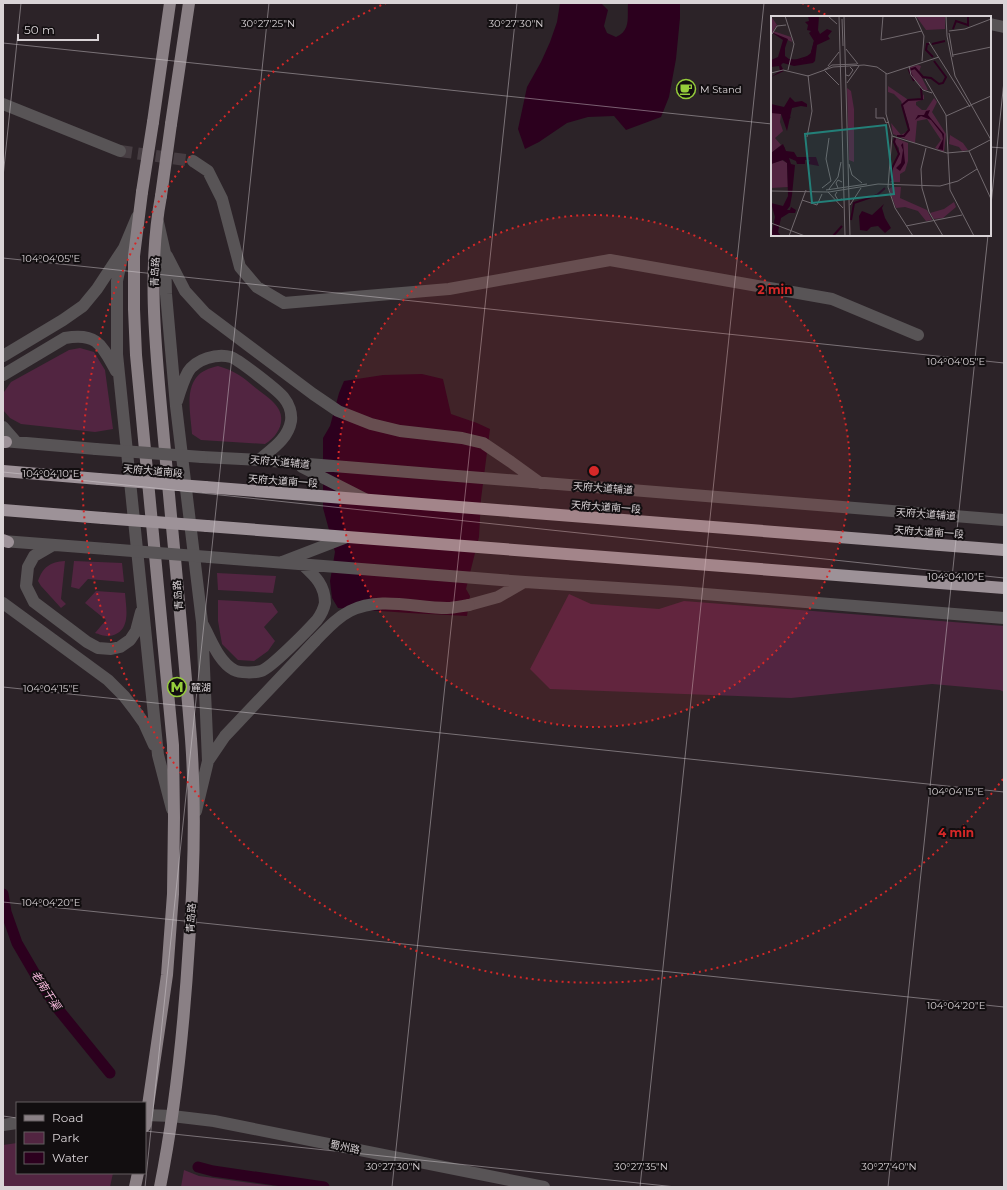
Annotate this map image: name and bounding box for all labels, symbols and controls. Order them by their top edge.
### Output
scale bar [18,16,98,42]
inset map [771,16,991,236]
text: 30°27'25"N [241,17,295,30]
text: 30°27'30"N [488,17,544,30]
text: 50 m [24,22,55,37]
cafe icon: M Stand [675,78,697,100]
place label: M Stand [700,83,742,96]
text: 104°04'05"E [22,252,81,265]
street label: 青岛路 [148,257,162,287]
text: 2 min [758,282,792,297]
text: 104°04'05"E [927,355,986,368]
street label: 天府大道辅道 [250,453,310,471]
street label: 天府大道南段 [123,462,183,480]
centre of rings [587,464,601,478]
text: 104°04'10"E [23,467,80,480]
street label: 天府大道南一段 [248,472,318,490]
street label: 天府大道辅道 [573,479,633,497]
street label: 天府大道南一段 [571,498,641,516]
street label: 天府大道辅道 [896,505,956,523]
street label: 天府大道南一段 [894,523,964,541]
text: 104°04'10"E [928,570,985,583]
street label: 青岛路 [170,579,186,611]
metro station icon: 麓湖 [166,676,188,698]
place label: 麓湖 [191,681,211,694]
text: 104°04'15"E [23,682,79,695]
text: 104°04'15"E [928,785,984,798]
text: 4 min [938,825,974,840]
text: 104°04'20"E [22,896,81,909]
street label: 青岛路 [183,903,199,933]
water label: 老南干渠 [28,968,65,1014]
text: 104°04'20"E [927,999,986,1012]
legend [16,1102,146,1174]
text: Road [52,1110,83,1125]
text: Park [52,1130,80,1145]
street label: 蜀州路 [329,1138,361,1156]
text: Water [52,1150,89,1165]
text: 30°27'30"N [365,1160,421,1173]
text: 30°27'35"N [614,1160,668,1173]
text: 30°27'40"N [861,1160,917,1173]

